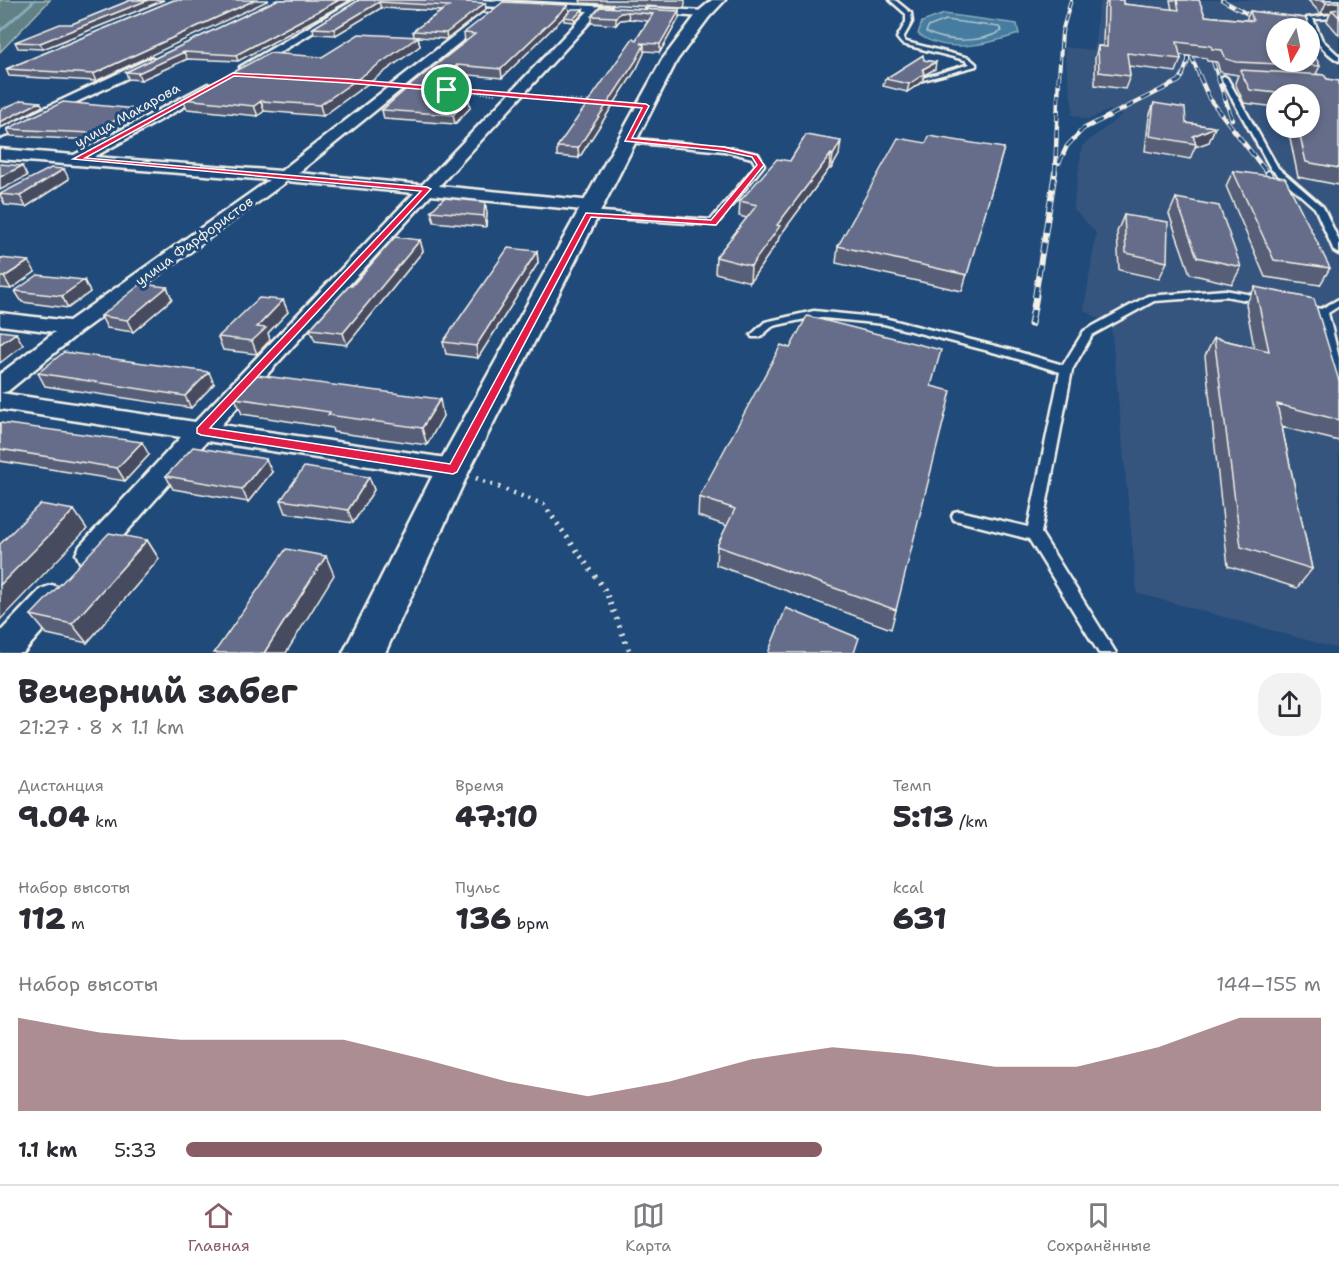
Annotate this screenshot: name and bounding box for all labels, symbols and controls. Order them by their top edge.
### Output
north arrow [1266,18,1320,72]
map controls [1266,18,1320,138]
pin [421,64,472,115]
icon: arrive [430,73,463,106]
street label: улица Макарова [71,78,183,151]
button: locate [1266,84,1320,138]
street label: улица Фарфористов [132,192,256,290]
text: Вечерний забег [18,669,298,714]
button: share [1258,673,1321,736]
text: 21:27 · 8 × 1.1 km [18,714,184,740]
text: Дистанция [18,775,104,796]
text: Время [455,775,504,796]
text: Темп [893,775,931,796]
text: 9.04 [18,796,89,837]
text: 47:10 [455,796,538,837]
text: 5:13 [893,796,954,837]
text: km [89,811,118,832]
text: /km [954,811,988,832]
text: Набор высоты [18,877,130,898]
text: Пульс [455,877,500,898]
text: kcal [893,877,924,898]
text: 112 [18,898,66,939]
text: 136 [455,898,511,939]
text: 631 [893,898,947,939]
text: m [66,913,85,934]
text: bpm [511,913,549,934]
text: Набор высоты [18,971,158,997]
text: 144–155 m [1216,971,1321,997]
text: 1.1 km [18,1137,77,1163]
text: 5:33 [114,1137,157,1163]
tab: Главная [188,1199,250,1256]
tab: Карта [625,1199,671,1256]
tab: Сохранённые [1047,1199,1151,1256]

